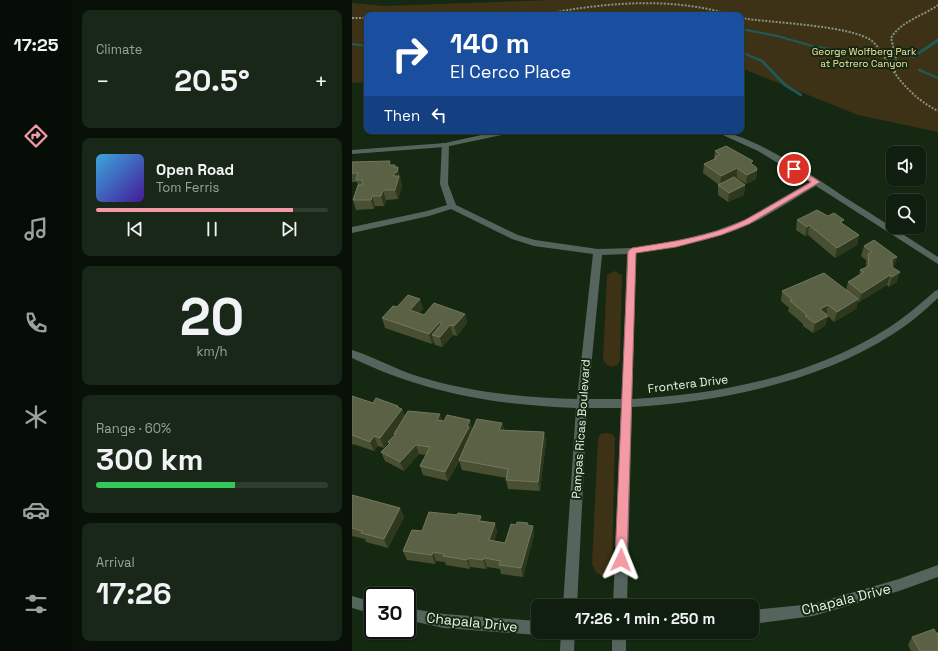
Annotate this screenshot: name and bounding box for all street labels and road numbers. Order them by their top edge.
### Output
street label: Pampas Ricas Boulevard [568,359,594,499]
street label: Frontera Drive [647,371,729,397]
street label: Chapala Drive [800,579,892,619]
street label: Chapala Drive [426,608,518,636]

